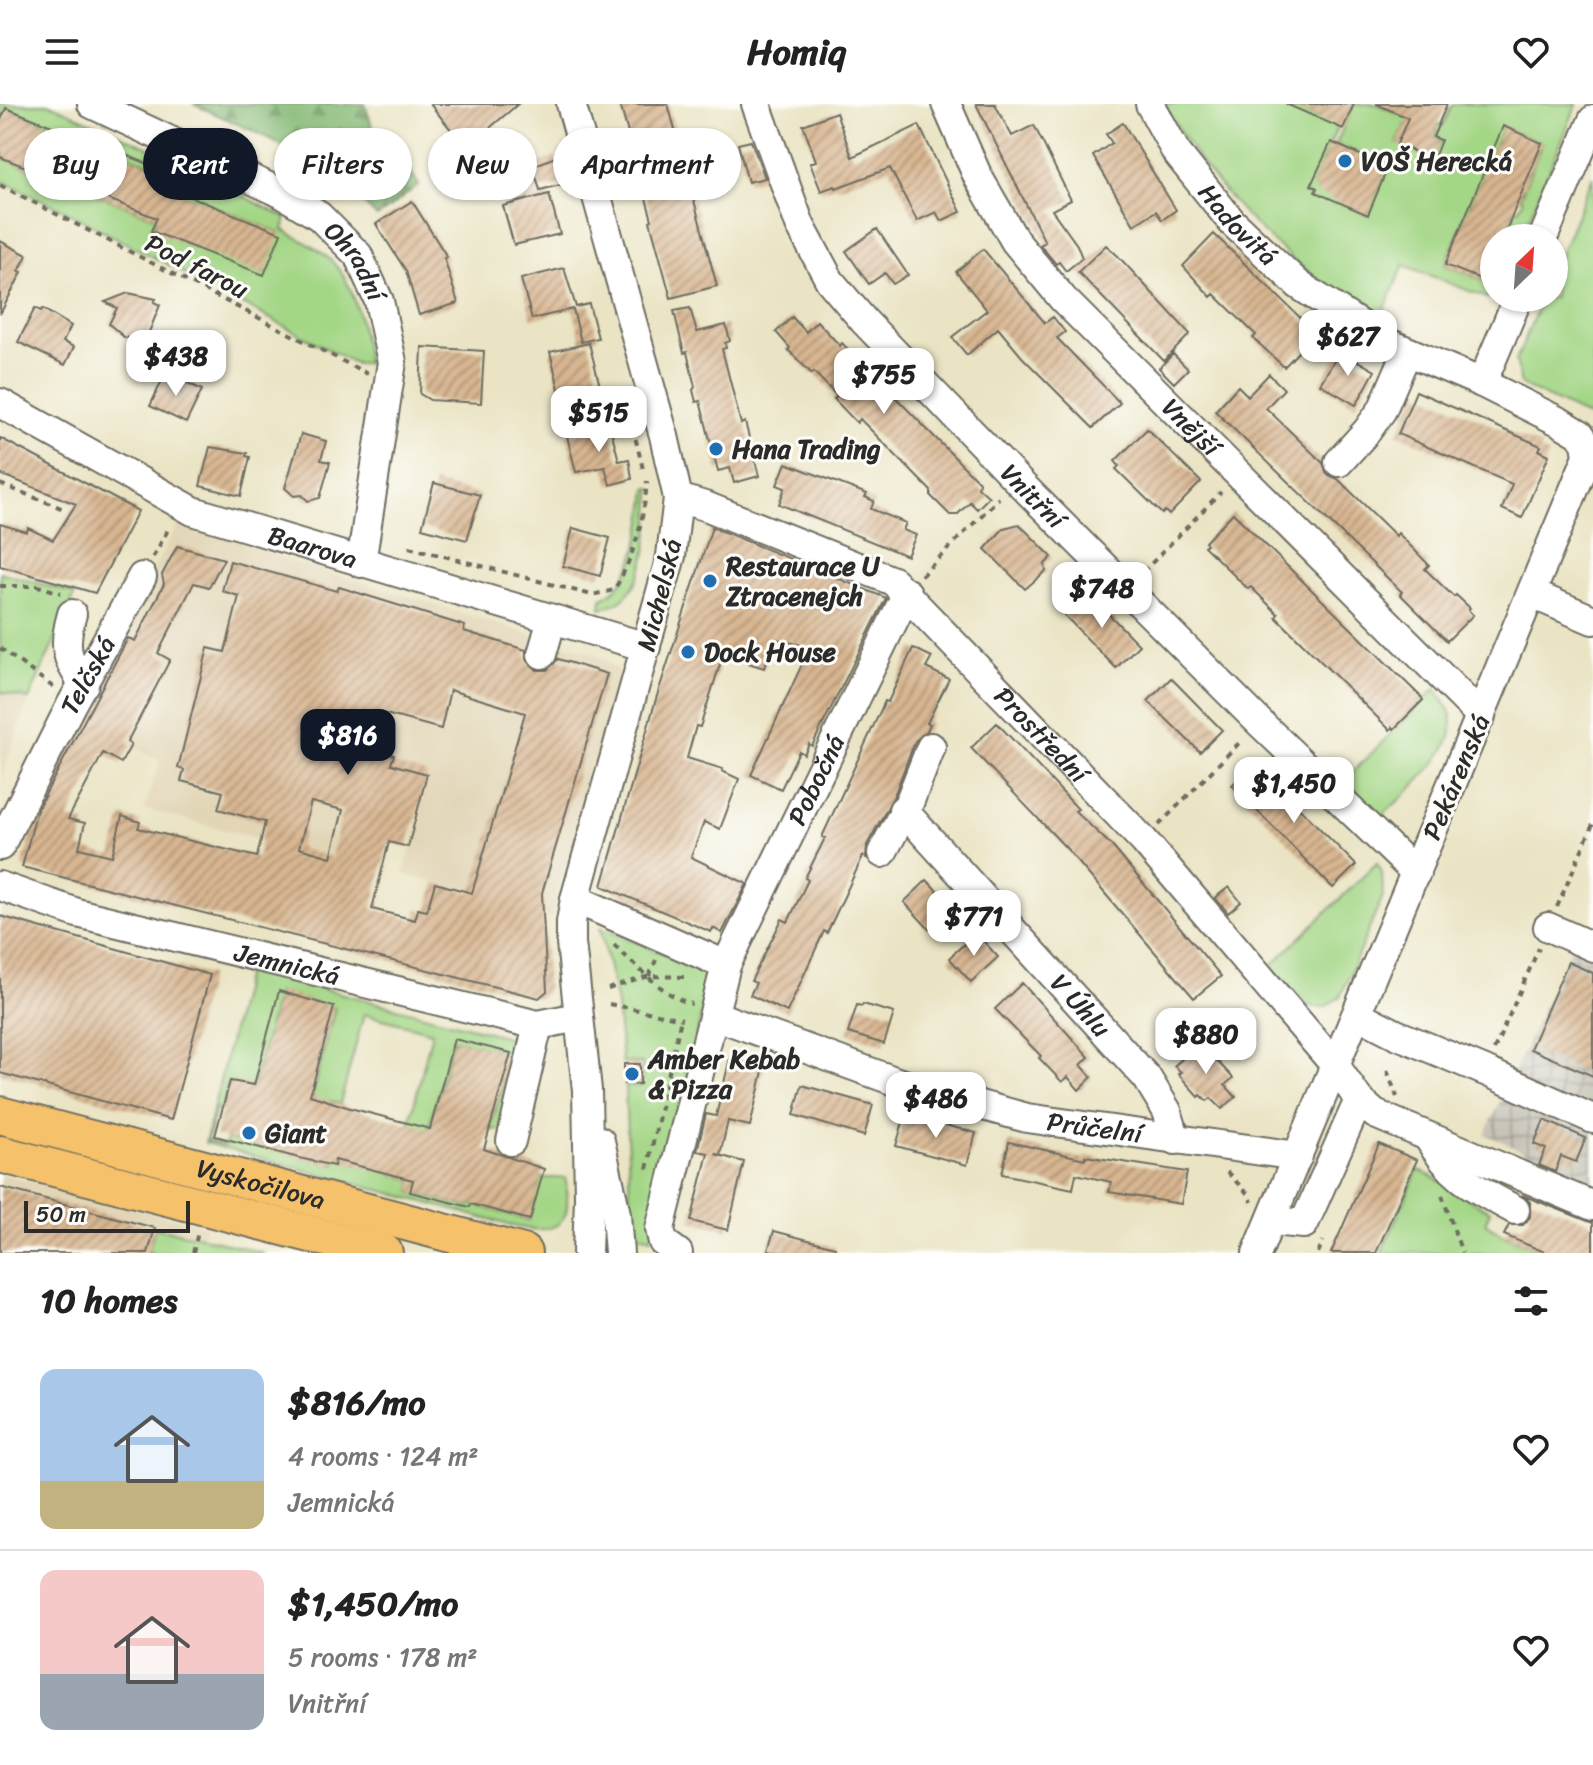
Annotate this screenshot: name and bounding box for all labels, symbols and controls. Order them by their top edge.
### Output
text: Homiq [747,20,846,84]
icon: menu [40,30,84,74]
icon: heart [1509,30,1553,74]
chip: Buy [24,128,127,200]
chip: Rent [143,128,258,200]
chip: Filters [274,128,412,200]
chip: New [428,128,537,200]
chip: Apartment [553,128,741,200]
place label: VOŠ Herecká [1361,138,1512,184]
marker: VOŠ Herecká [1336,152,1354,170]
street label: Hadovitá [1186,173,1289,277]
street label: Ohradní [313,210,400,311]
street label: Pod farou [137,220,257,312]
north arrow [1480,224,1568,312]
map controls [1480,224,1568,312]
pin: $627 [1301,310,1395,378]
text: $627 [1317,313,1379,359]
pin: $438 [129,330,223,398]
text: $438 [144,333,208,379]
pin: $755 [837,348,931,416]
text: $755 [852,351,916,397]
pin: $515 [552,386,646,454]
street label: Vnější [1151,386,1234,469]
text: $515 [569,389,629,435]
place label: Hana Trading [732,426,881,472]
marker: Hana Trading [707,440,725,458]
street label: Vnitřní [989,452,1079,542]
street label: Baarova [262,512,363,582]
street label: Michelská [623,534,695,656]
place label: Restaurace U Ztracenejch [725,543,881,619]
pin: $748 [1055,562,1149,630]
text: $748 [1070,565,1134,611]
marker: Restaurace U Ztracenejch [701,572,719,590]
street label: Telčská [47,627,128,723]
place label: Dock House [704,629,837,675]
marker: Dock House [679,643,697,661]
street label: Prostřední [983,675,1102,796]
street label: Pekárenská [1409,707,1503,847]
pin: $816 [301,709,395,777]
text: $816 [318,712,378,758]
street label: Pobočná [774,726,858,833]
pin: $1,450 [1229,757,1359,825]
text: $1,450 [1252,760,1336,806]
pin: $771 [927,890,1021,958]
text: $771 [945,893,1003,939]
street label: Jemnická [229,929,345,999]
street label: V Úhlu [1039,962,1123,1048]
pin: $880 [1159,1008,1253,1076]
text: $880 [1173,1011,1239,1057]
place label: Amber Kebab & Pizza [647,1036,800,1112]
marker: Amber Kebab & Pizza [623,1065,641,1083]
pin: $486 [889,1072,983,1140]
text: $486 [904,1075,968,1121]
street label: Průčelní [1044,1098,1148,1157]
place label: Giant [265,1110,327,1156]
marker: Giant [240,1124,258,1142]
street label: Vyskočilova [192,1145,330,1223]
text: 50 m [36,1195,86,1234]
scale bar [24,1197,190,1233]
text: 10 homes [40,1271,178,1331]
icon: filters [1509,1279,1553,1323]
text: $816/mo [288,1373,426,1433]
icon: home [104,1401,200,1497]
icon: heart [1509,1427,1553,1471]
text: 4 rooms · 124 m² [288,1433,479,1479]
text: Jemnická [288,1479,395,1525]
text: $1,450/mo [288,1574,458,1634]
icon: home [104,1602,200,1698]
icon: heart [1509,1628,1553,1672]
text: 5 rooms · 178 m² [288,1634,477,1680]
text: Vnitřní [288,1680,366,1726]

